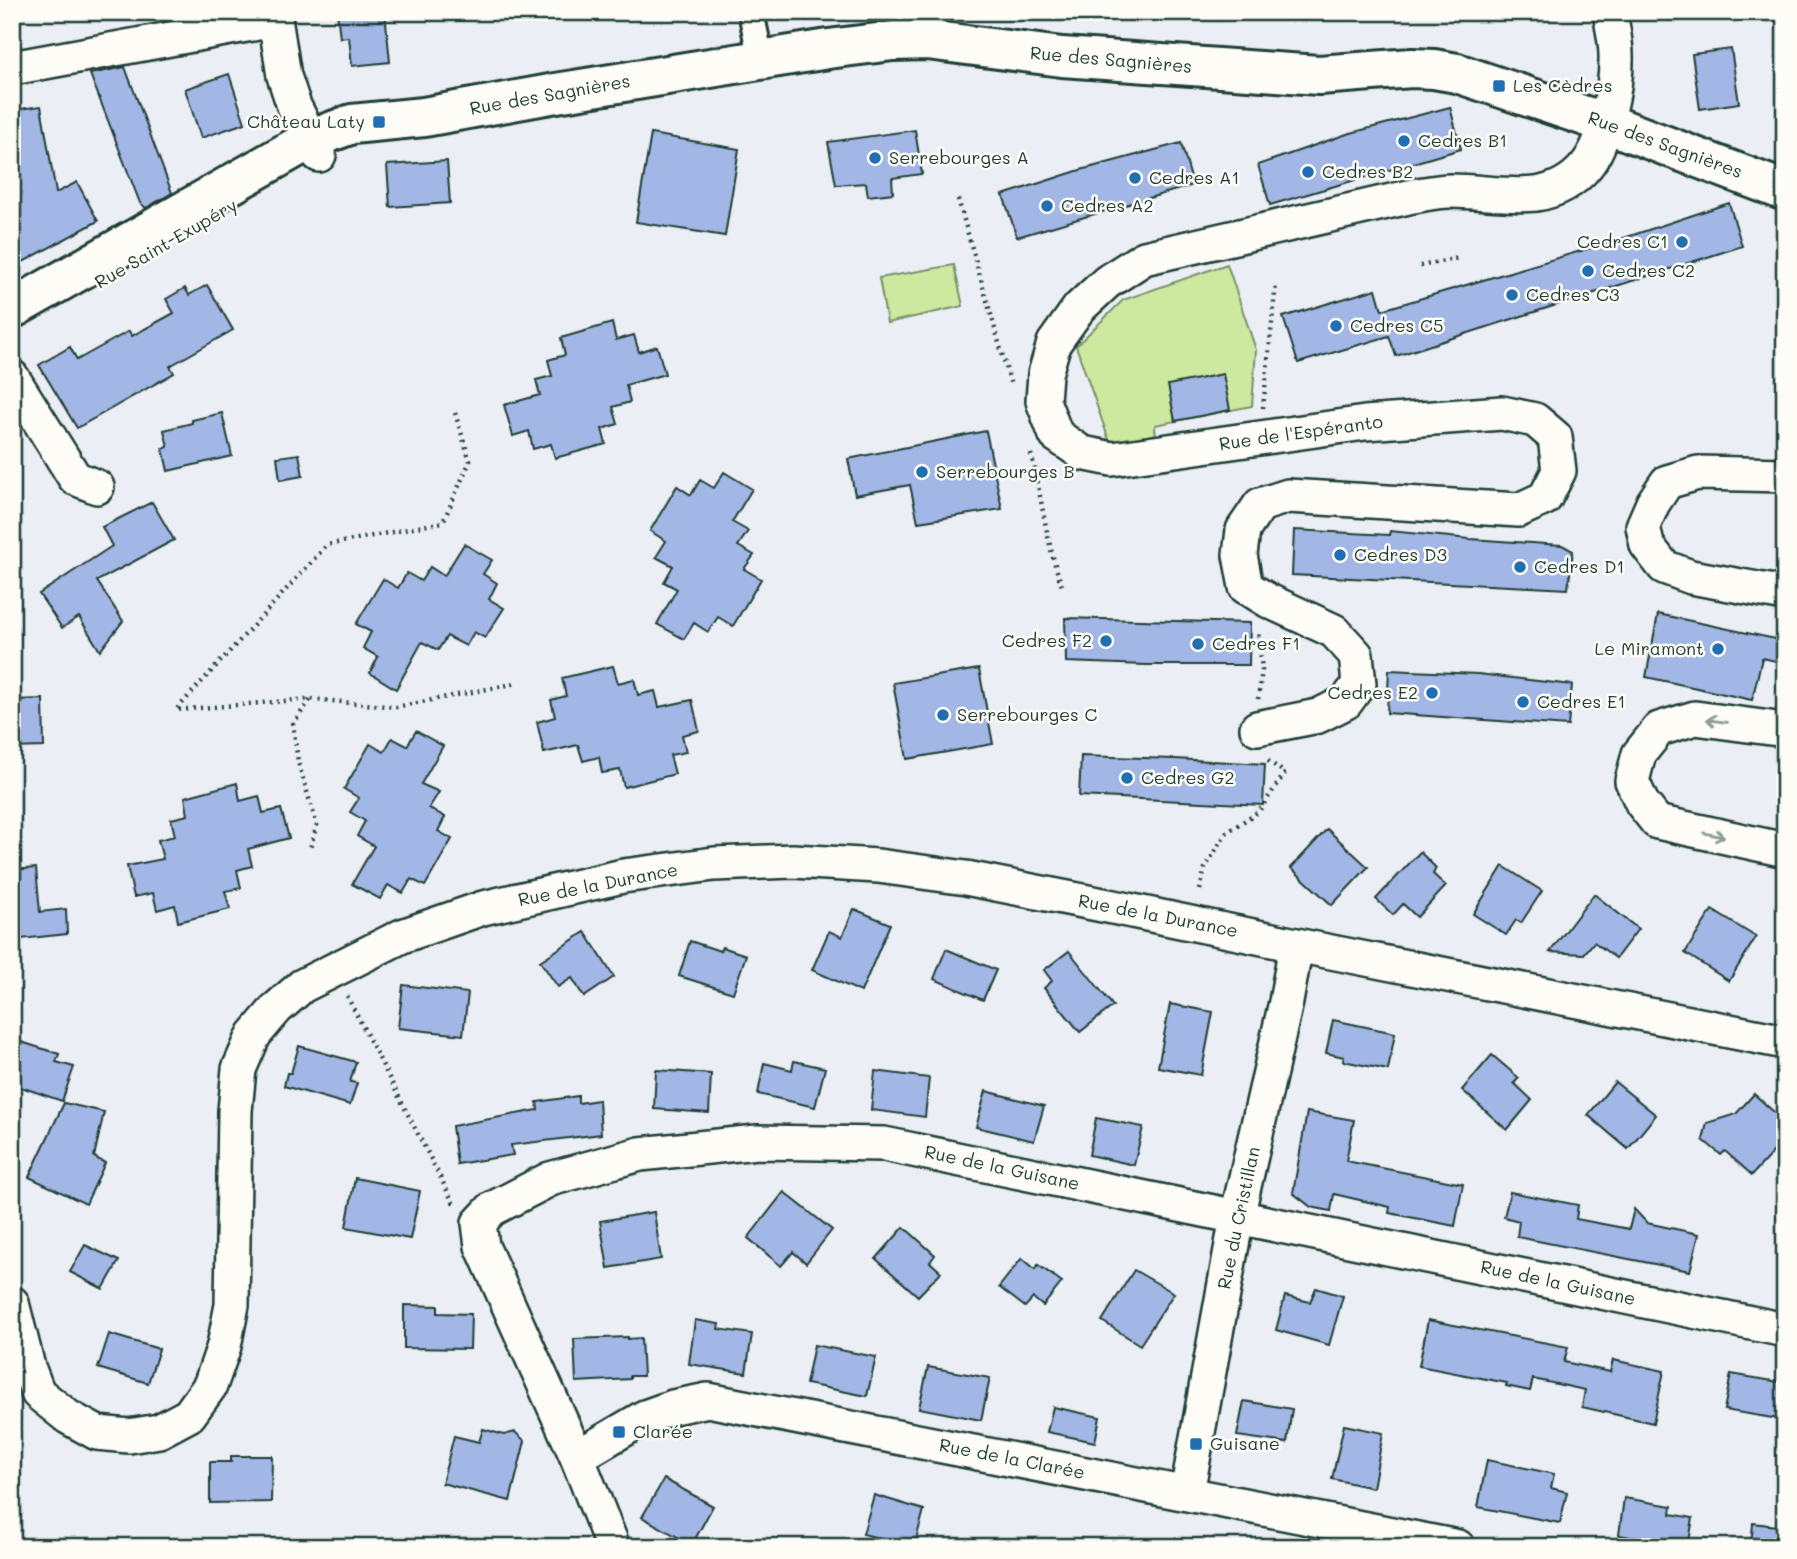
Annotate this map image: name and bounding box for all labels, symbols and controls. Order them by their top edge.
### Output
street label: Rue des Sagnières [1029,40,1193,78]
street label: Rue des Sagnières [468,68,632,120]
place label: Les Cèdres [1513,73,1612,97]
marker: Les Cèdres [1491,78,1507,94]
street label: Rue des Sagnières [1585,105,1746,183]
place label: Château Laty [247,109,365,133]
marker: Château Laty [371,114,387,130]
place label: Cedres B1 [1418,128,1507,152]
marker: Cedres B1 [1396,133,1412,149]
place label: Serrebourges A [889,145,1029,169]
marker: Serrebourges A [867,150,883,166]
place label: Cedres B2 [1322,159,1413,183]
marker: Cedres B2 [1300,164,1316,180]
place label: Cedres A1 [1149,165,1240,189]
marker: Cedres A1 [1127,170,1143,186]
street label: Rue Saint-Exupéry [90,193,241,294]
place label: Cedres A2 [1061,193,1154,217]
marker: Cedres A2 [1039,198,1055,214]
place label: Cedres C1 [1577,229,1668,253]
marker: Cedres C1 [1674,234,1690,250]
place label: Cedres C2 [1602,258,1695,282]
marker: Cedres C2 [1580,263,1596,279]
place label: Cedres C3 [1526,282,1620,306]
marker: Cedres C3 [1504,287,1520,303]
place label: Cedres C5 [1350,313,1443,337]
marker: Cedres C5 [1328,318,1344,334]
street label: Rue de l'Espéranto [1217,409,1385,455]
place label: Serrebourges B [936,459,1075,483]
marker: Serrebourges B [914,464,930,480]
place label: Cedres D3 [1354,542,1447,566]
marker: Cedres D3 [1332,547,1348,563]
place label: Cedres D1 [1534,554,1625,578]
marker: Cedres D1 [1512,559,1528,575]
place label: Cedres F2 [1002,628,1092,652]
place label: Cedres F1 [1212,631,1300,655]
marker: Cedres F2 [1098,633,1114,649]
marker: Cedres F1 [1190,636,1206,652]
place label: Le Miramont [1595,636,1704,660]
marker: Le Miramont [1710,641,1726,657]
place label: Cedres E2 [1328,680,1418,704]
marker: Cedres E2 [1424,685,1440,701]
place label: Cedres E1 [1537,689,1625,713]
marker: Cedres E1 [1515,694,1531,710]
place label: Serrebourges C [957,702,1098,726]
marker: Serrebourges C [935,707,951,723]
one-way arrow [1706,714,1729,727]
place label: Cedres G2 [1141,765,1234,789]
marker: Cedres G2 [1119,770,1135,786]
one-way arrow [1702,828,1725,842]
street label: Rue de la Durance [516,857,680,911]
street label: Rue de la Durance [1076,888,1240,942]
street label: Rue de la Guisane [923,1139,1082,1195]
street label: Rue du Cristillan [1211,1144,1265,1291]
street label: Rue de la Guisane [1479,1254,1638,1310]
place label: Clarée [633,1419,693,1443]
marker: Clarée [611,1424,627,1440]
place label: Guisane [1210,1431,1280,1455]
street label: Rue de la Clarée [937,1432,1087,1484]
marker: Guisane [1188,1436,1204,1452]

